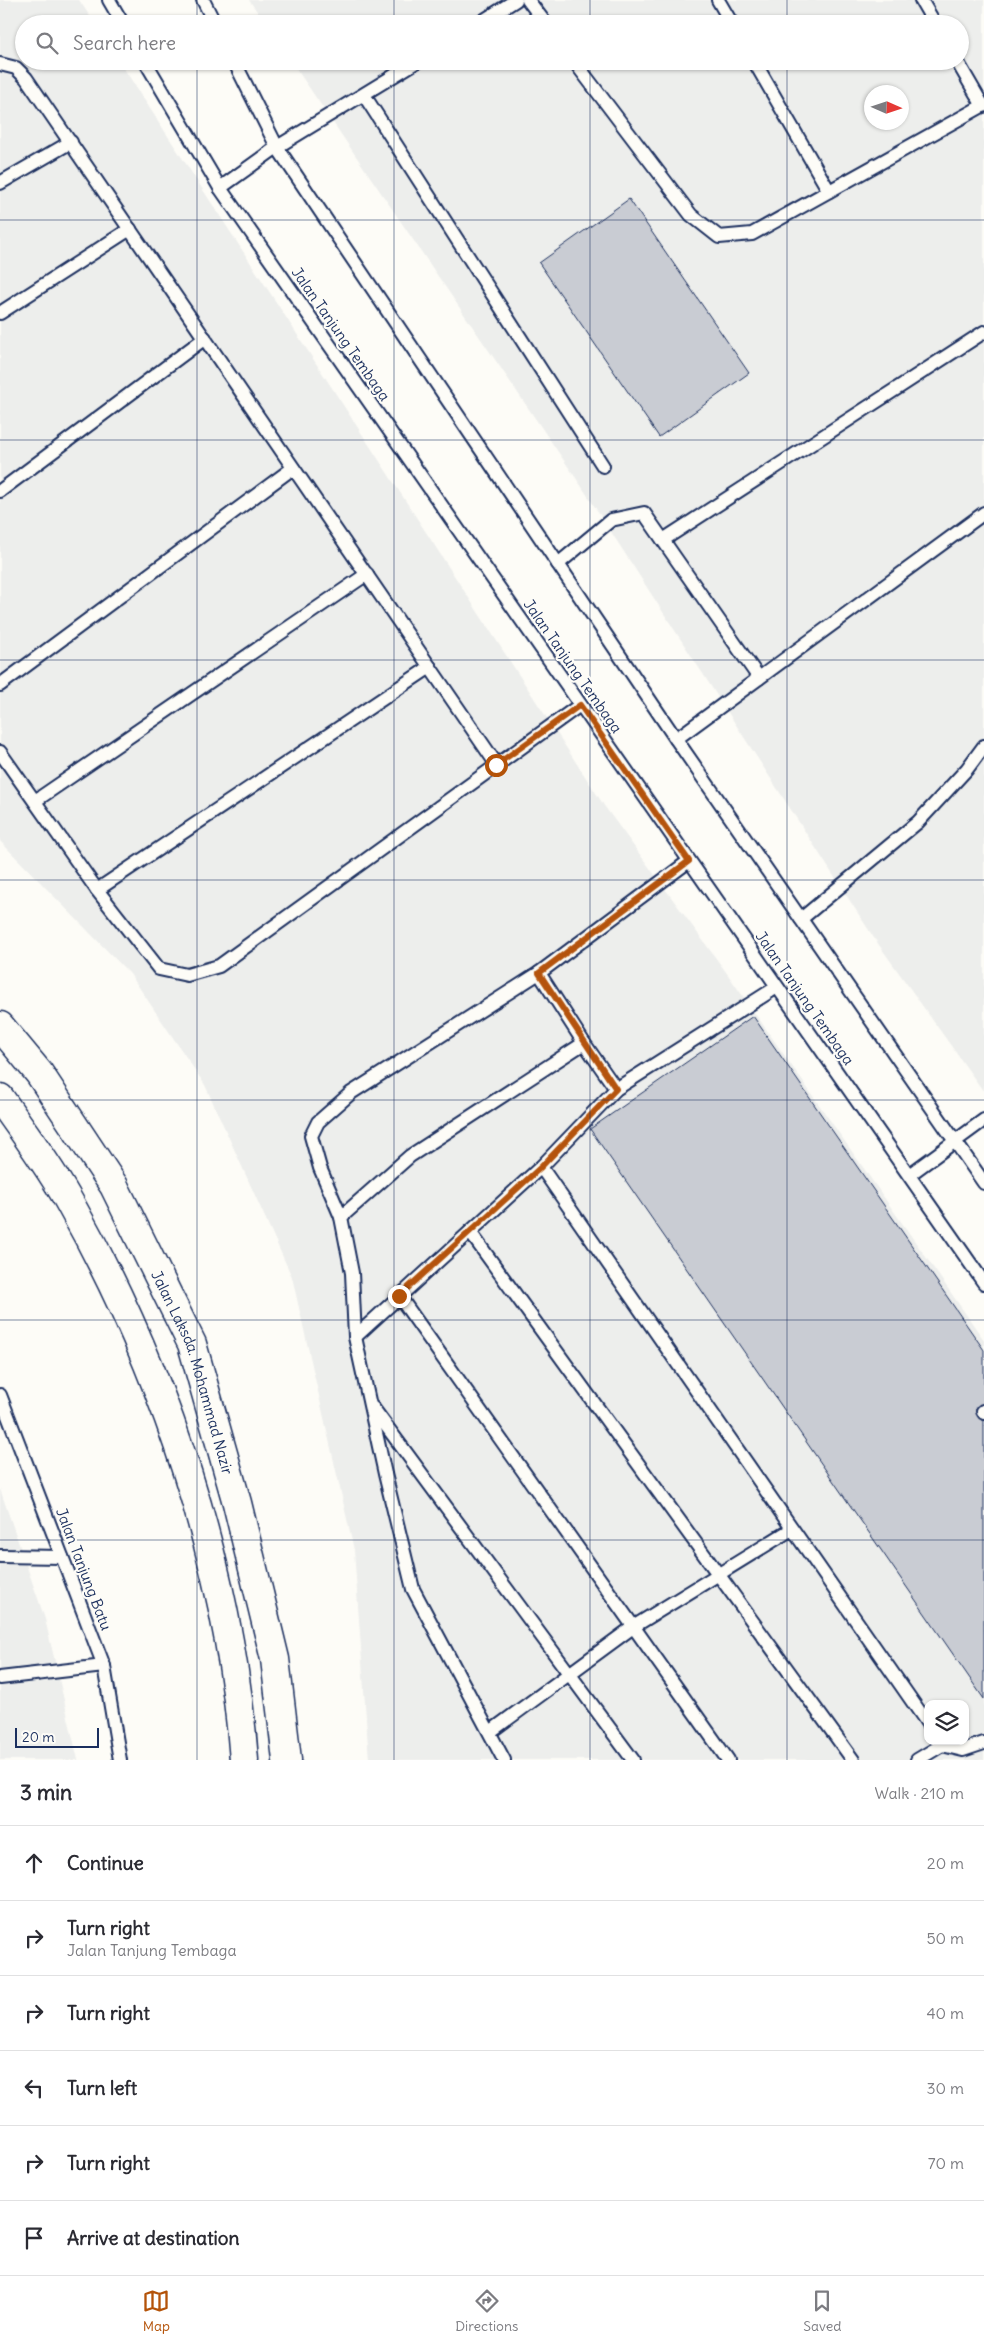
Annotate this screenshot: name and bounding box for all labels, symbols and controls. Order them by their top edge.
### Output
search box [15,15,969,70]
icon: search [33,29,61,57]
text: Search here [73,31,176,55]
north arrow [864,85,909,130]
street label: Jalan Tanjung Tembaga [288,263,395,405]
street label: Jalan Tanjung Tembaga [520,595,627,737]
route start [485,754,508,777]
street label: Jalan Tanjung Tembaga [752,927,859,1069]
street label: Jalan Laksda. Mohammad Nazir [148,1267,238,1477]
route end [388,1285,411,1308]
street label: Jalan Tanjung Batu [52,1505,116,1633]
map controls [924,1700,969,1745]
button: layers [924,1700,969,1745]
scale bar [15,1725,99,1748]
text: 20 m [22,1728,55,1746]
text: 3 min [20,1779,72,1806]
text: Walk · 210 m [874,1783,964,1803]
icon: ahead [20,1849,48,1877]
text: Continue [67,1851,144,1875]
text: 20 m [927,1853,964,1873]
text: Turn right [67,1916,150,1940]
icon: right [20,1924,48,1952]
text: 50 m [926,1928,964,1948]
text: Jalan Tanjung Tembaga [67,1940,237,1960]
icon: right [20,1999,48,2027]
text: Turn right [67,2001,150,2025]
text: 40 m [926,2003,964,2023]
icon: left [20,2074,48,2102]
text: Turn left [67,2076,137,2100]
text: 30 m [927,2078,964,2098]
icon: right [20,2149,48,2177]
text: Turn right [67,2151,150,2175]
text: 70 m [928,2153,964,2173]
icon: arrive [20,2224,48,2252]
text: Arrive at destination [67,2226,240,2250]
tab: Map [142,2287,170,2335]
tab: Directions [455,2287,518,2335]
tab: Saved [803,2287,842,2335]

